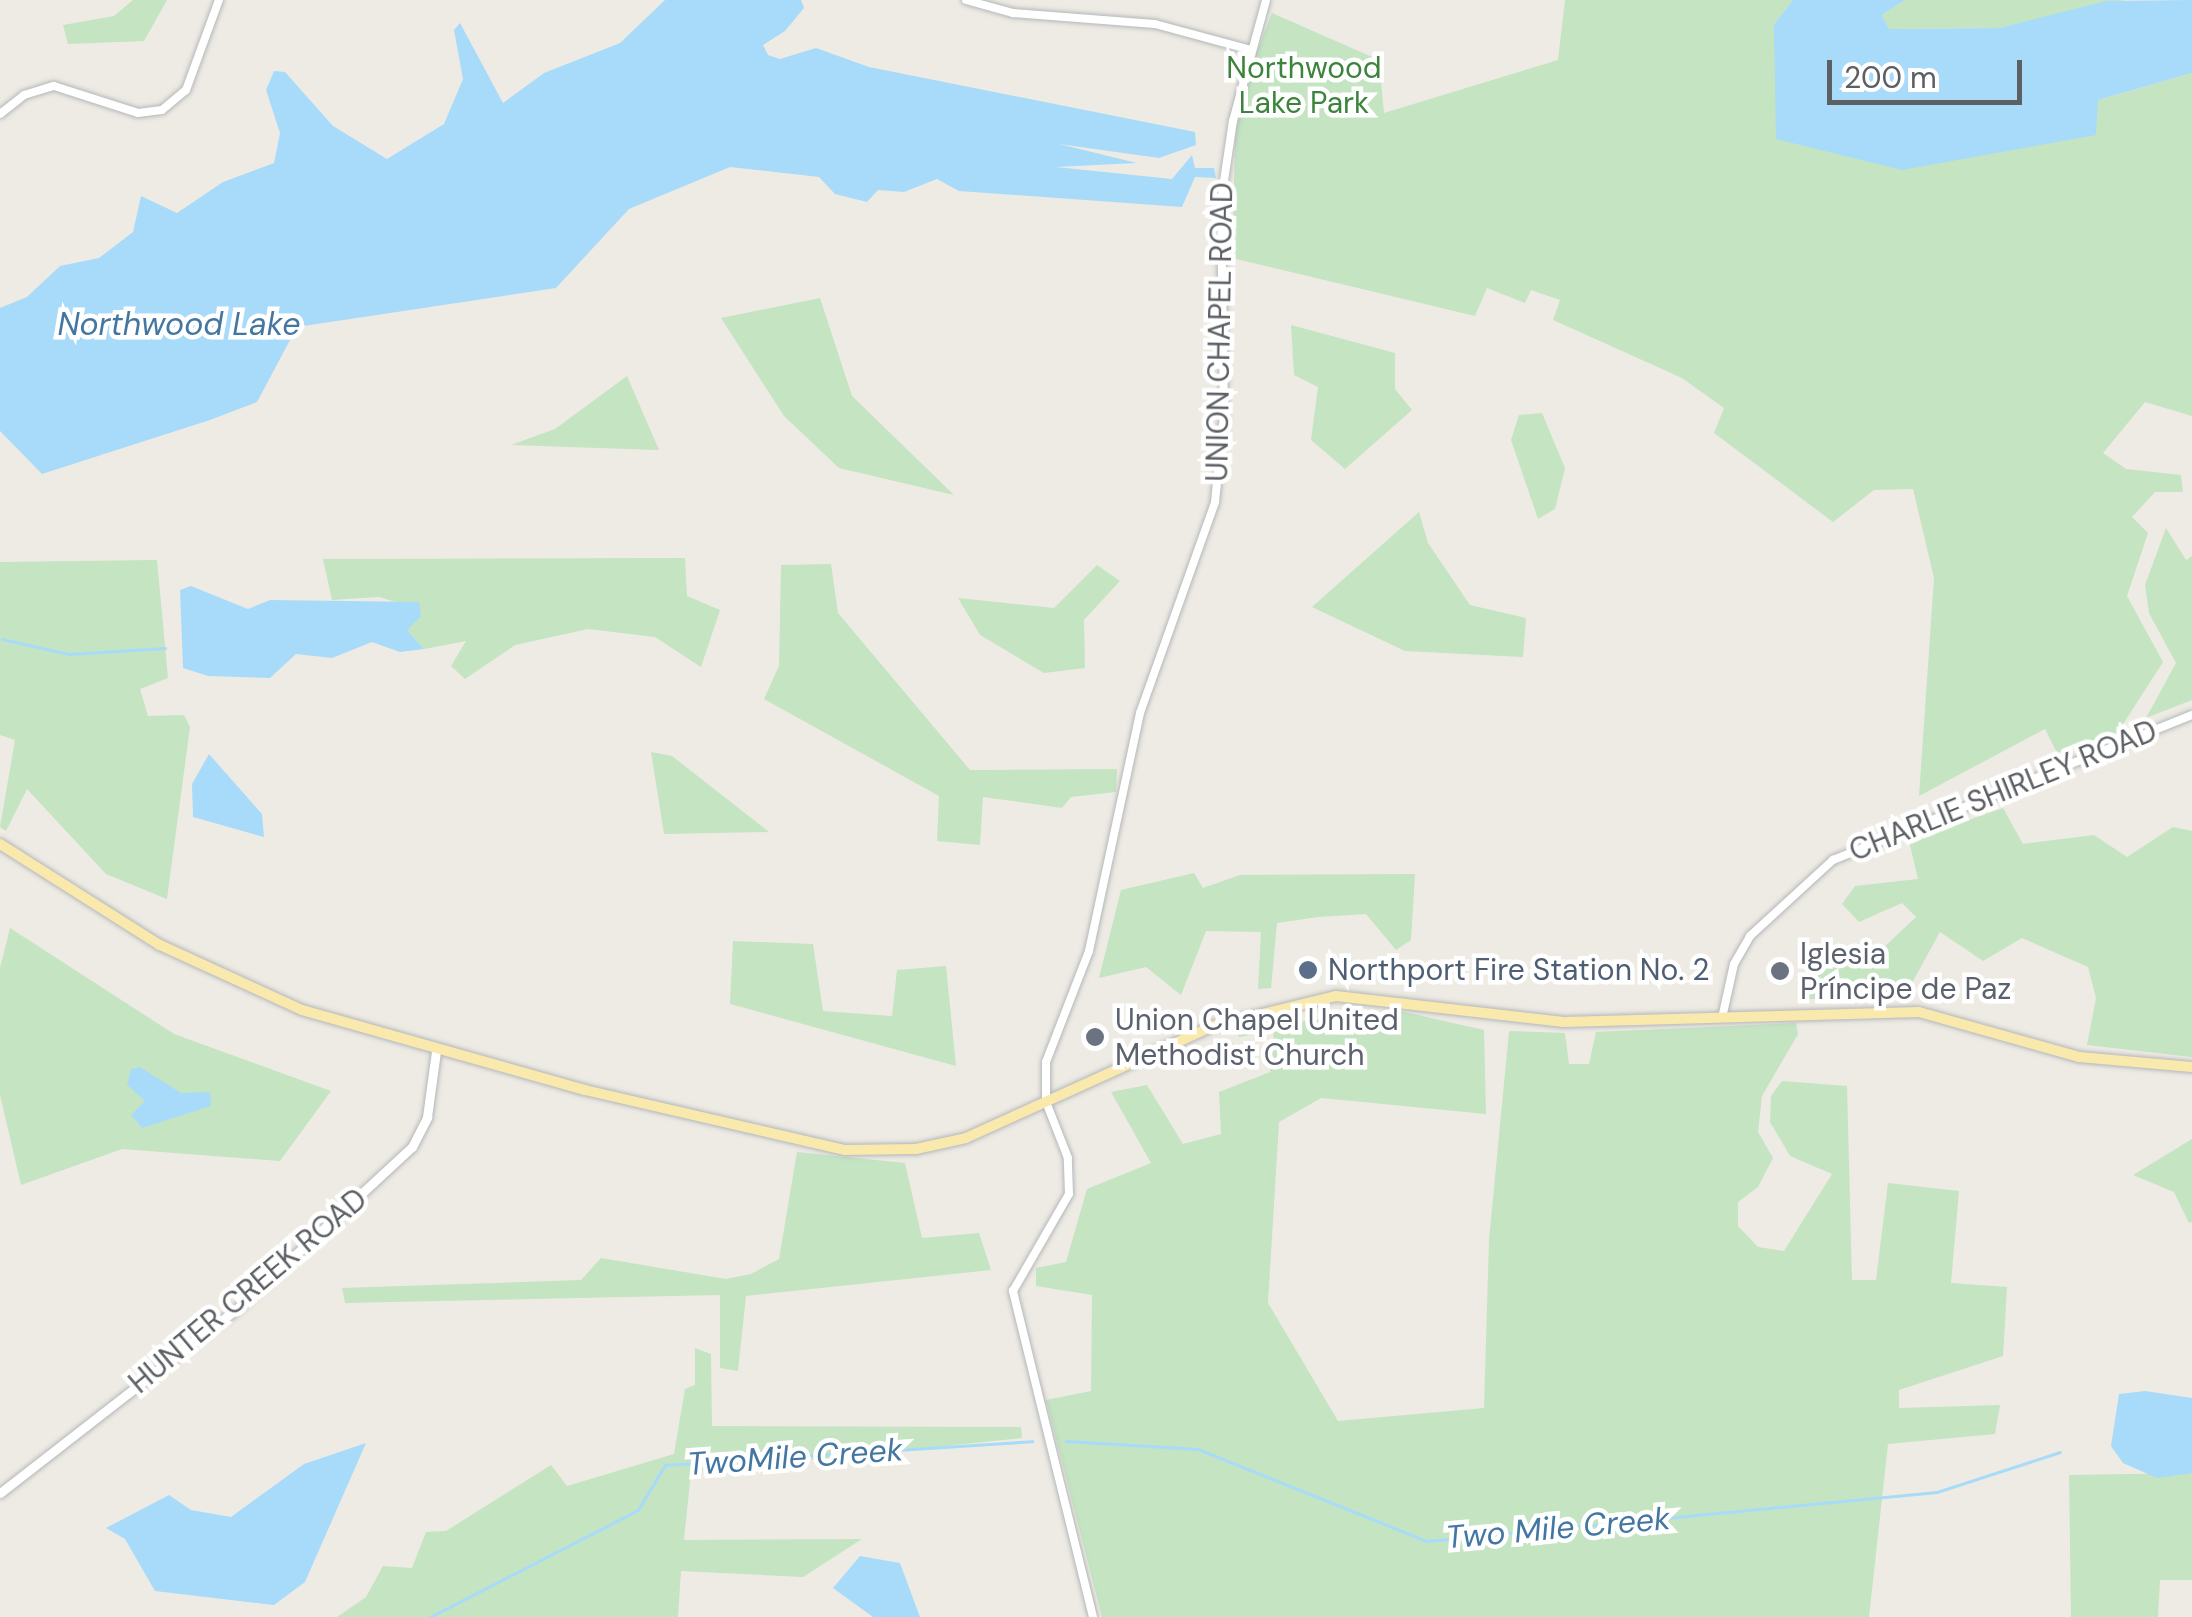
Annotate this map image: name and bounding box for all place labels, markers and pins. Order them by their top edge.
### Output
place label: Iglesia Príncipe de Paz [1800,936,2011,1006]
place label: Northport Fire Station No. 2 [1328,952,1710,988]
marker: Northport Fire Station No. 2 [1297,959,1319,981]
marker: Iglesia Príncipe de Paz [1769,960,1791,982]
place label: Union Chapel United Methodist Church [1115,1002,1399,1072]
marker: Union Chapel United Methodist Church [1084,1026,1106,1048]

